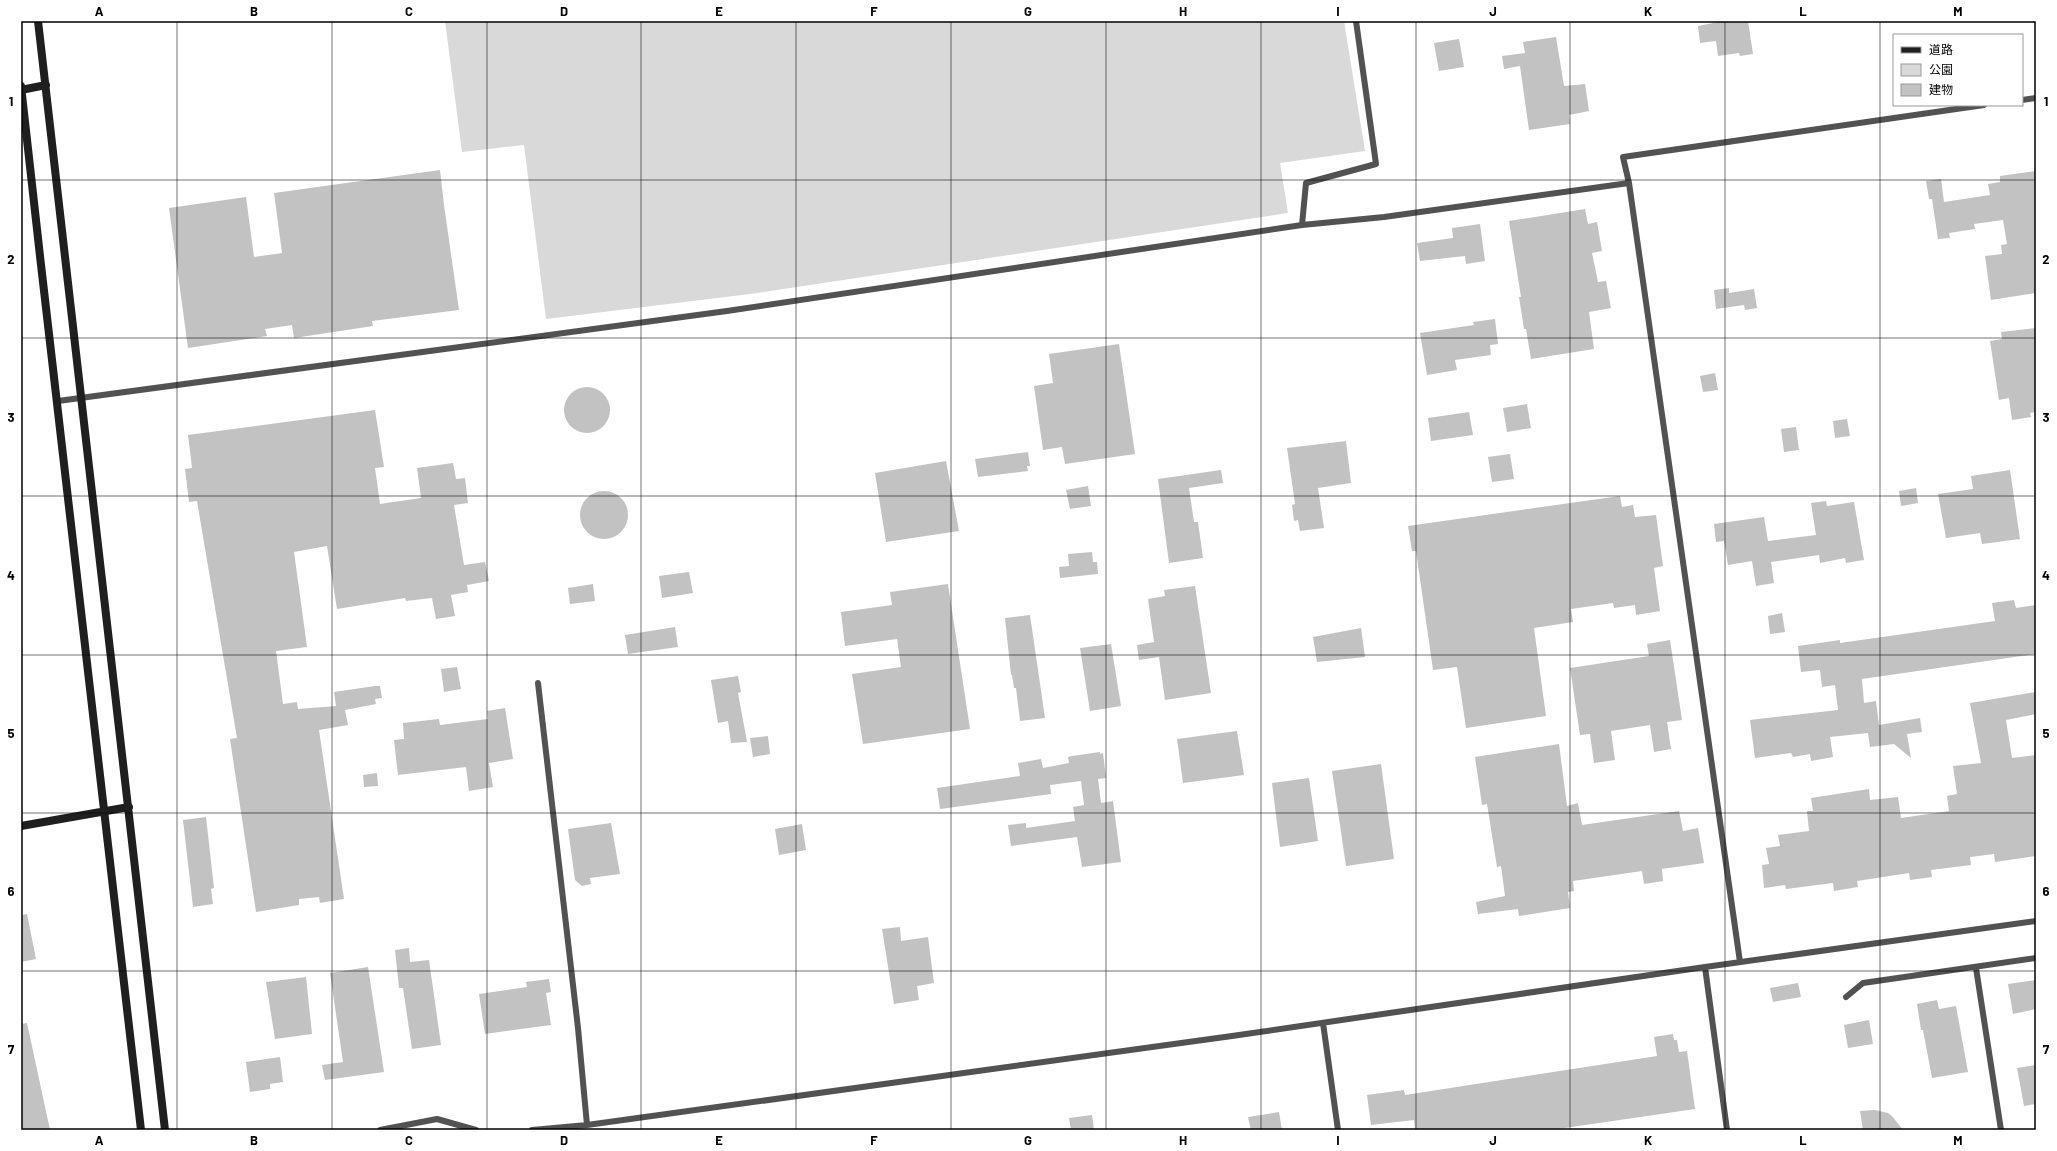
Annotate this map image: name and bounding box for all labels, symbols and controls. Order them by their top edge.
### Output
text: A [95,3,104,19]
text: B [250,3,258,19]
text: C [405,3,413,19]
text: D [560,3,568,19]
text: E [715,3,723,19]
text: F [870,3,878,19]
text: G [1024,3,1032,19]
text: H [1179,3,1187,19]
text: I [1336,3,1340,19]
text: J [1489,3,1497,19]
text: K [1644,3,1652,19]
text: L [1799,3,1807,19]
text: M [1953,3,1963,19]
legend [1893,34,2023,106]
text: 道路 [1929,42,1953,56]
text: 公園 [1929,62,1953,76]
text: 建物 [1929,82,1953,96]
text: 1 [9,93,13,109]
text: 1 [2044,93,2048,109]
text: 2 [7,251,15,267]
text: 2 [2042,251,2050,267]
text: 3 [7,409,15,425]
text: 3 [2042,409,2050,425]
text: 4 [7,567,15,583]
text: 4 [2042,567,2050,583]
text: 5 [7,725,15,741]
text: 5 [2042,725,2050,741]
text: 6 [8,883,15,899]
text: 6 [2043,883,2050,899]
text: 7 [8,1041,15,1057]
text: 7 [2043,1041,2050,1057]
text: A [95,1132,104,1148]
text: B [250,1132,258,1148]
text: C [405,1132,413,1148]
text: D [560,1132,568,1148]
text: E [715,1132,723,1148]
text: F [870,1132,878,1148]
text: G [1024,1132,1032,1148]
text: H [1179,1132,1187,1148]
text: I [1336,1132,1340,1148]
text: J [1489,1132,1497,1148]
text: K [1644,1132,1652,1148]
text: L [1799,1132,1807,1148]
text: M [1953,1132,1963,1148]

